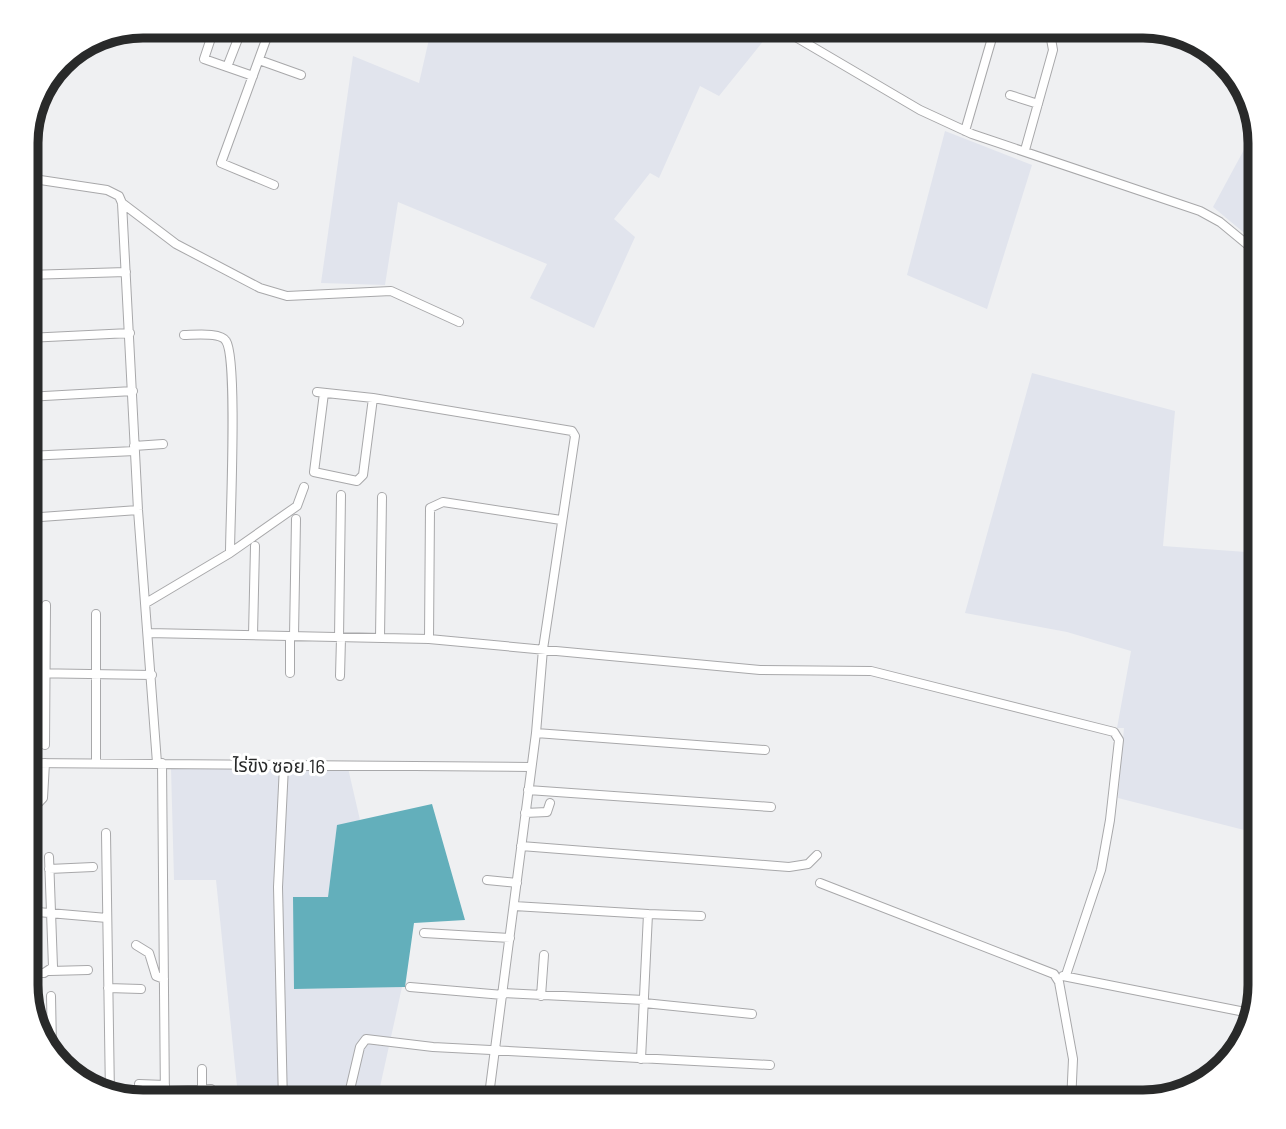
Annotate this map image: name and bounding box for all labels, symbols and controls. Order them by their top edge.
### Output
street label: ไร่ขิง ซอย 16 [232,753,325,777]

